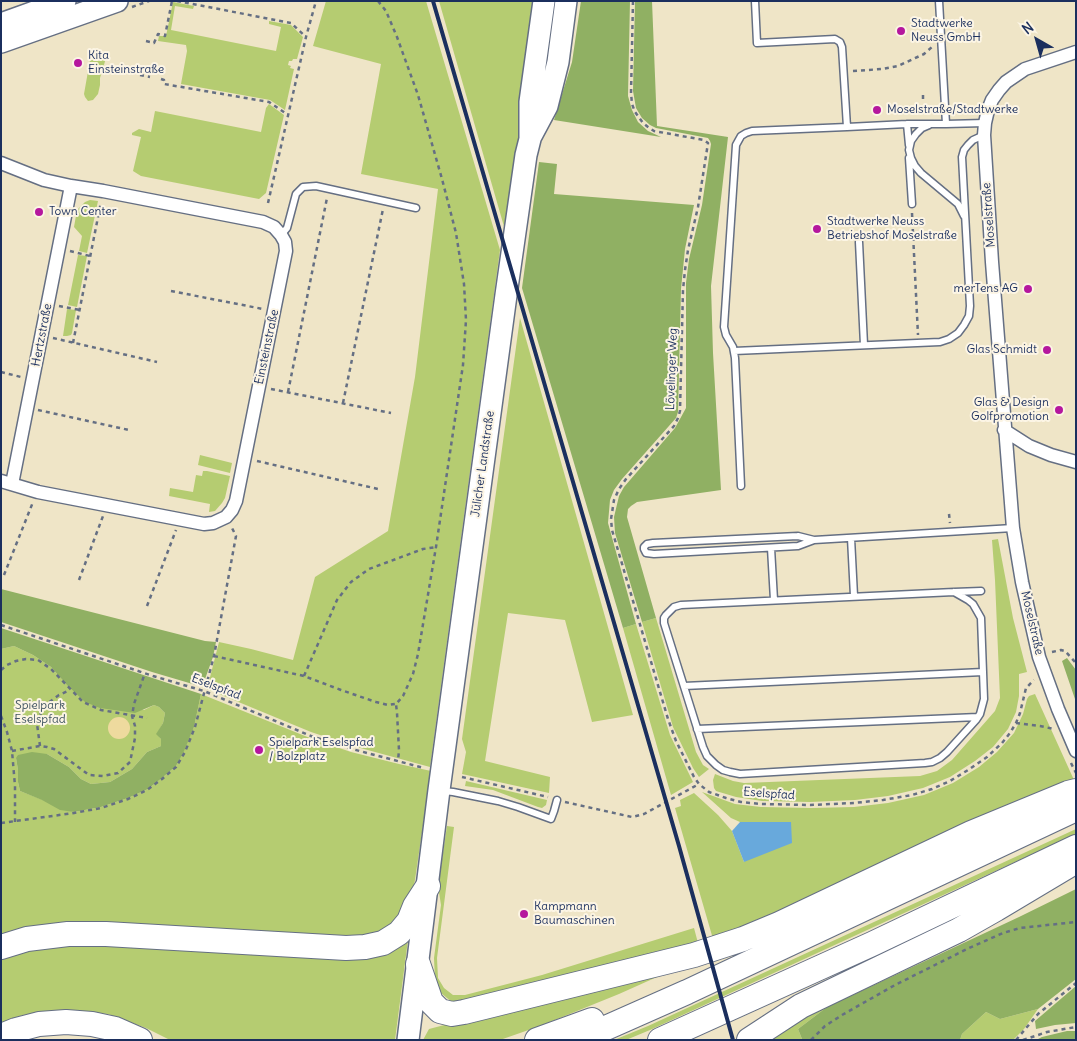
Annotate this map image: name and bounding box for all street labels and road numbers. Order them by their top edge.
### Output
street label: Moselstraße [980,182,998,248]
street label: Hertzstraße [29,302,55,368]
street label: Einsteinstraße [252,308,282,386]
street label: Lövelinger Weg [663,328,681,410]
street label: Jülicher Landstraße [468,410,498,518]
street label: Moselstraße [1018,590,1046,656]
street label: Eselspfad [189,671,243,703]
street label: Eselspfad [743,785,795,803]

